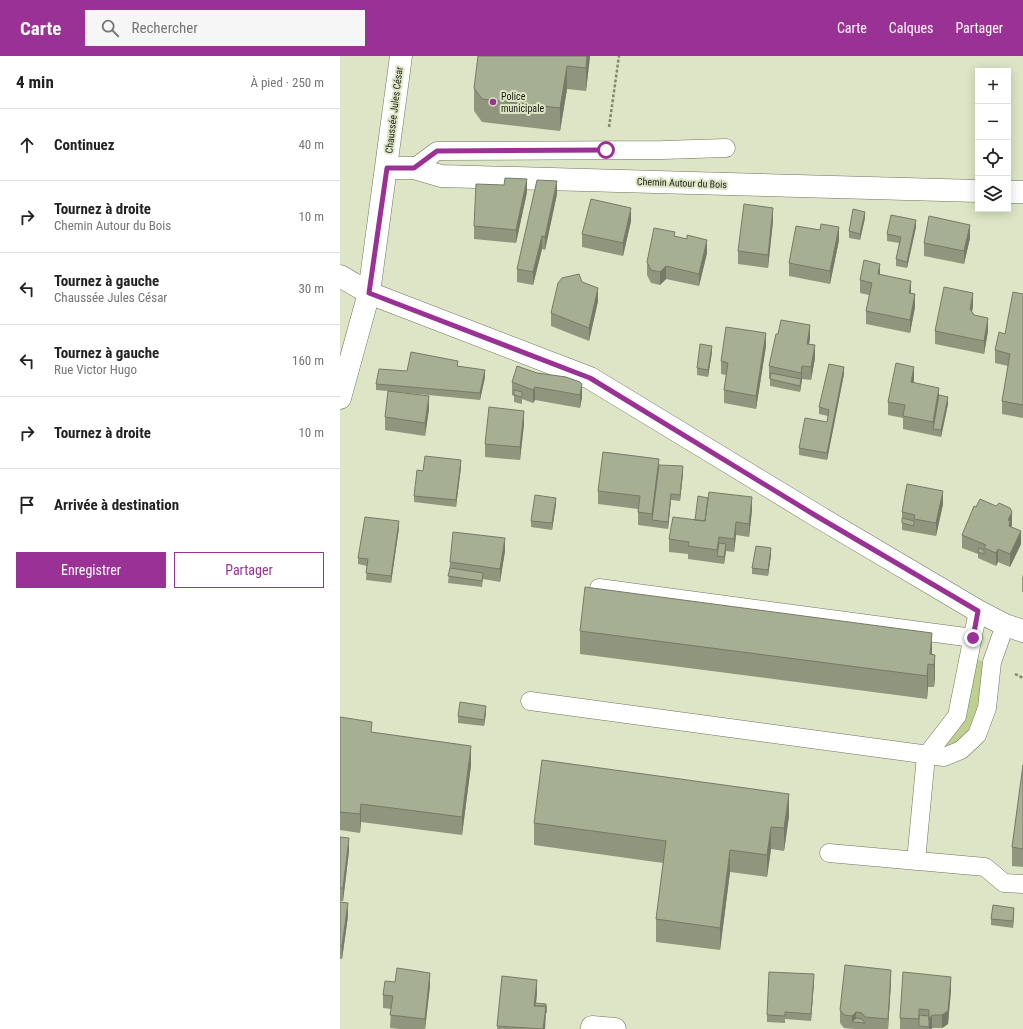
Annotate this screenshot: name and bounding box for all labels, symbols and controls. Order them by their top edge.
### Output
search box [85,10,365,46]
text: Carte [20,17,61,40]
icon: search [99,17,121,39]
text: Rechercher [131,19,198,37]
text: Carte [837,20,867,36]
text: Calques [889,20,933,36]
text: Partager [955,20,1003,36]
street label: Chaussée Jules César [383,66,405,154]
map controls [975,68,1011,212]
button: + [975,68,1011,104]
text: 4 min [16,72,54,92]
text: À pied · 250 m [250,75,324,90]
place label: Police municipale [501,91,544,114]
marker: Police municipale [488,97,498,107]
button: − [975,104,1011,140]
icon: ahead [16,134,38,156]
text: Continuez [54,136,115,154]
text: 40 m [298,137,324,152]
button: locate [975,140,1011,176]
route start [597,141,615,159]
street label: Chemin Autour du Bois [637,176,728,190]
button: layers [975,176,1011,212]
text: Tournez à droite [54,200,151,218]
icon: right [16,206,38,228]
text: 10 m [298,209,324,224]
text: Chemin Autour du Bois [54,218,171,233]
text: Tournez à gauche [54,272,159,290]
icon: left [16,278,38,300]
text: 30 m [298,281,324,296]
text: Chaussée Jules César [54,290,167,305]
text: Tournez à gauche [54,344,159,362]
icon: left [16,350,38,372]
text: 160 m [292,353,324,368]
text: Rue Victor Hugo [54,362,137,377]
icon: right [16,422,38,444]
text: Tournez à droite [54,424,151,442]
text: 10 m [298,425,324,440]
icon: arrive [16,494,38,516]
text: Arrivée à destination [54,496,179,514]
button: Enregistrer [16,552,166,588]
button: Partager [174,552,324,588]
route end [964,629,982,647]

